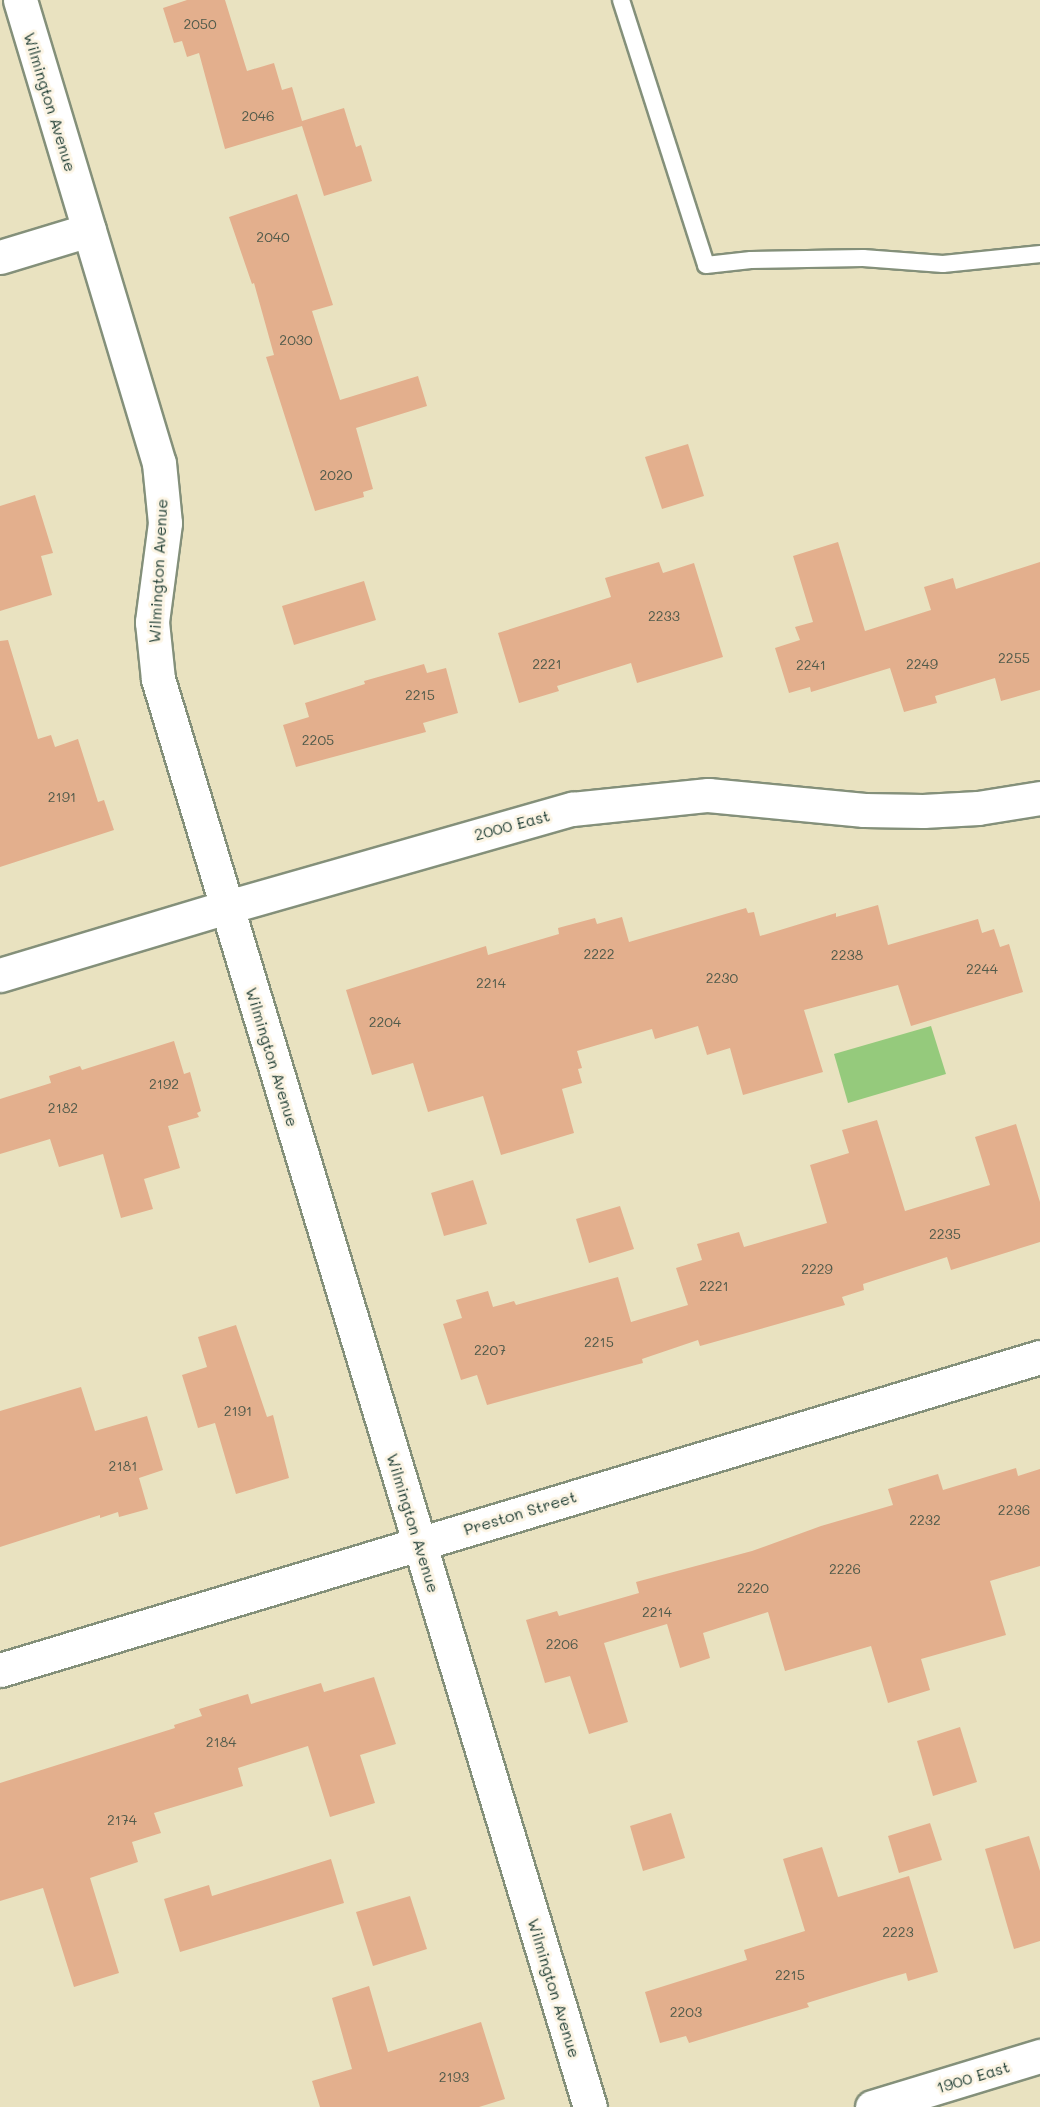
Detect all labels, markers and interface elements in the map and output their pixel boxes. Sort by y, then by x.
house number: 2050 [183,16,217,32]
street label: Wilmington Avenue [20,30,80,174]
house number: 2046 [241,108,275,124]
house number: 2040 [256,229,290,245]
house number: 2030 [279,332,313,348]
house number: 2020 [320,467,352,483]
street label: Wilmington Avenue [145,498,171,644]
house number: 2233 [648,608,680,624]
house number: 2255 [998,650,1030,666]
house number: 2221 [532,656,562,672]
house number: 2249 [906,656,938,672]
house number: 2241 [796,657,826,673]
house number: 2215 [405,687,435,703]
house number: 2205 [302,732,334,748]
house number: 2191 [48,789,76,805]
street label: 2000 East [472,806,552,844]
house number: 2222 [583,946,615,962]
house number: 2238 [831,947,863,963]
house number: 2244 [966,961,998,977]
house number: 2230 [706,970,738,986]
house number: 2214 [476,975,506,991]
street label: Wilmington Avenue [242,985,302,1129]
house number: 2204 [369,1014,401,1030]
house number: 2192 [149,1076,179,1092]
house number: 2182 [48,1100,78,1116]
house number: 2235 [929,1226,961,1242]
house number: 2229 [801,1261,833,1277]
house number: 2221 [699,1278,729,1294]
house number: 2215 [584,1334,614,1350]
house number: 2207 [474,1342,506,1358]
house number: 2191 [224,1403,252,1419]
street label: Wilmington Avenue [383,1451,443,1595]
house number: 2181 [109,1458,137,1474]
street label: Preston Street [461,1487,579,1539]
house number: 2236 [998,1502,1030,1518]
house number: 2232 [909,1512,941,1528]
house number: 2226 [829,1561,861,1577]
house number: 2220 [737,1580,769,1596]
house number: 2214 [642,1604,672,1620]
house number: 2206 [546,1636,578,1652]
house number: 2184 [206,1734,236,1750]
house number: 2174 [107,1812,137,1828]
street label: Wilmington Avenue [524,1916,584,2060]
house number: 2223 [882,1924,914,1940]
house number: 2215 [775,1967,805,1983]
house number: 2203 [670,2004,702,2020]
street label: 1900 East [934,2057,1012,2097]
house number: 2193 [439,2069,469,2085]

